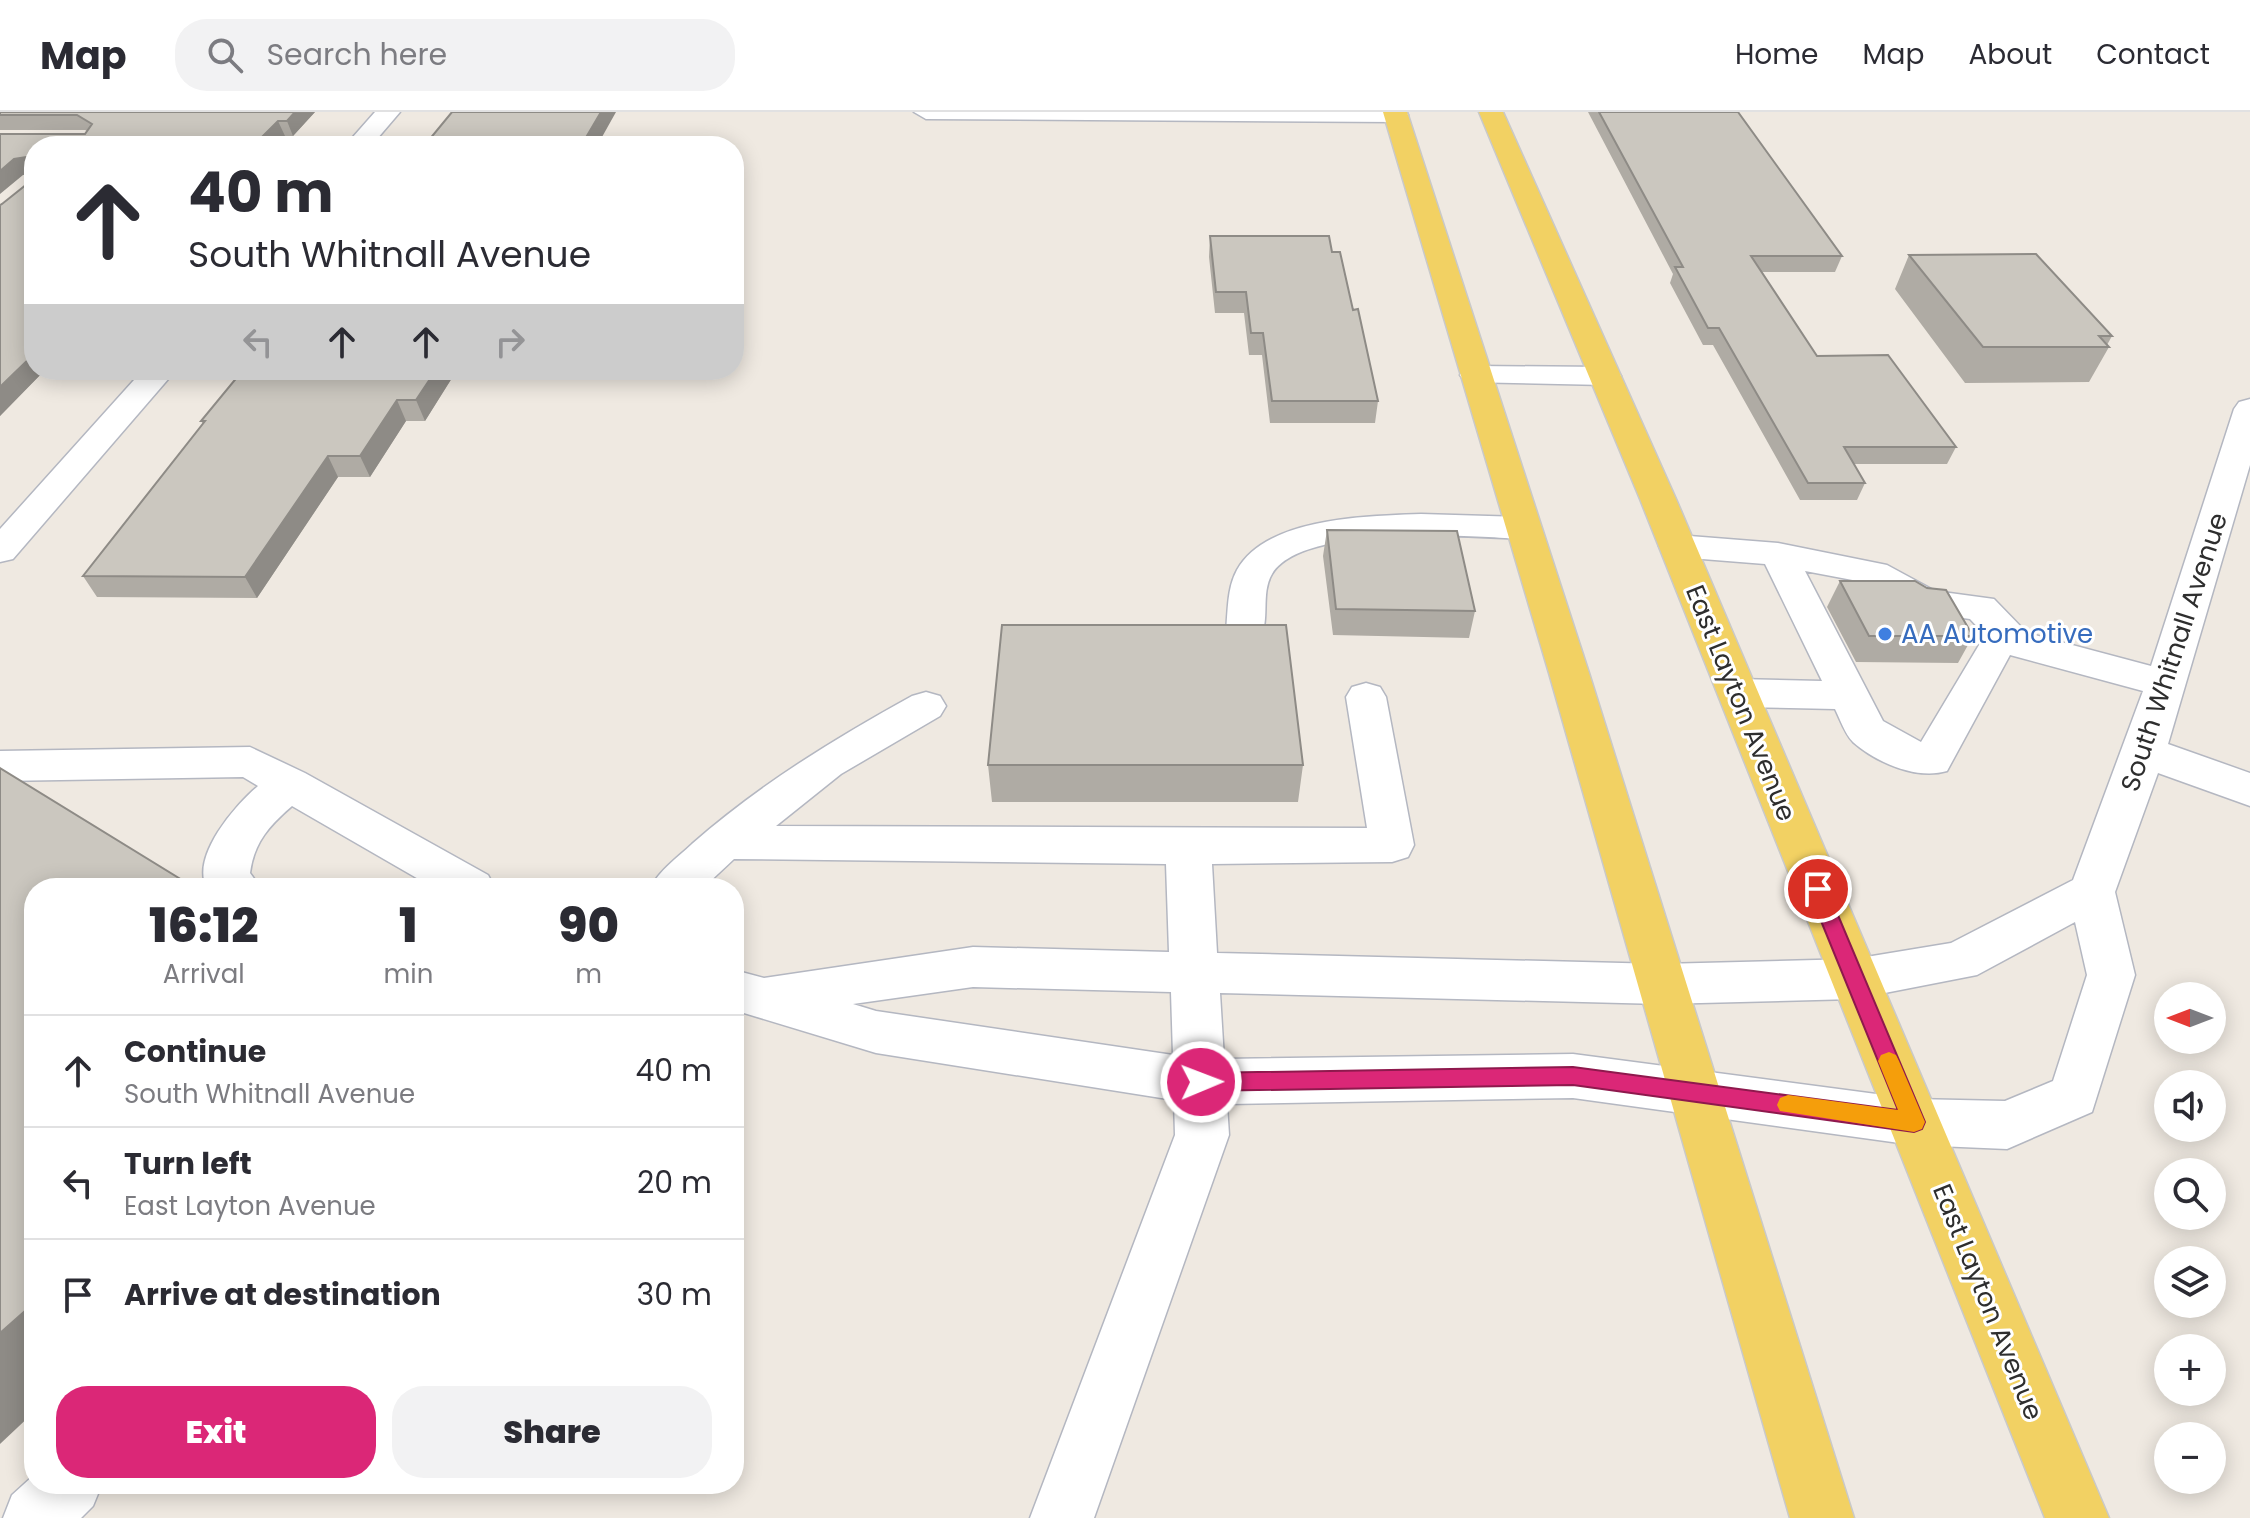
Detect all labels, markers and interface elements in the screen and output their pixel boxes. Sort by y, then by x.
search box [175,19,735,91]
text: Map [40,29,127,82]
icon: search [203,33,247,77]
text: Search here [267,33,447,76]
text: Home [1735,35,1818,74]
text: Map [1862,35,1924,74]
text: About [1968,35,2052,74]
text: Contact [2096,35,2210,74]
text: 40 m [188,153,334,232]
icon: ahead [56,168,160,272]
text: South Whitnall Avenue [188,229,591,280]
icon: left [236,320,280,364]
icon: ahead [320,320,364,364]
icon: ahead [404,320,448,364]
icon: right [488,320,532,364]
street label: South Whitnall Avenue [2112,508,2236,796]
street label: East Layton Avenue [1677,580,1805,826]
place label: AA Automotive [1901,616,2093,652]
marker: AA Automotive [1876,625,1894,643]
pin [1784,855,1852,923]
icon: arrive [1796,867,1840,911]
text: 16:12 [149,892,258,959]
text: 1 [399,892,418,959]
text: 90 [558,892,619,959]
text: Arrival [163,956,245,992]
text: min [383,956,433,992]
text: m [575,956,602,992]
north arrow [2154,982,2226,1054]
map controls [2154,982,2226,1494]
text: Continue [124,1030,266,1073]
position arrow [1159,1040,1243,1124]
icon: ahead [56,1049,100,1093]
text: 40 m [635,1049,712,1092]
button: sound [2154,1070,2226,1142]
text: South Whitnall Avenue [124,1076,415,1112]
text: Turn left [124,1142,252,1185]
button: search [2154,1158,2226,1230]
icon: left [56,1161,100,1205]
text: 20 m [637,1161,712,1204]
street label: East Layton Avenue [1924,1179,2052,1425]
text: East Layton Avenue [124,1188,376,1224]
button: layers [2154,1246,2226,1318]
icon: arrive [56,1273,100,1317]
text: Arrive at destination [124,1273,441,1316]
text: 30 m [637,1273,712,1316]
button: + [2154,1334,2226,1406]
button: Exit [56,1386,376,1478]
button: Share [392,1386,712,1478]
button: − [2154,1422,2226,1494]

